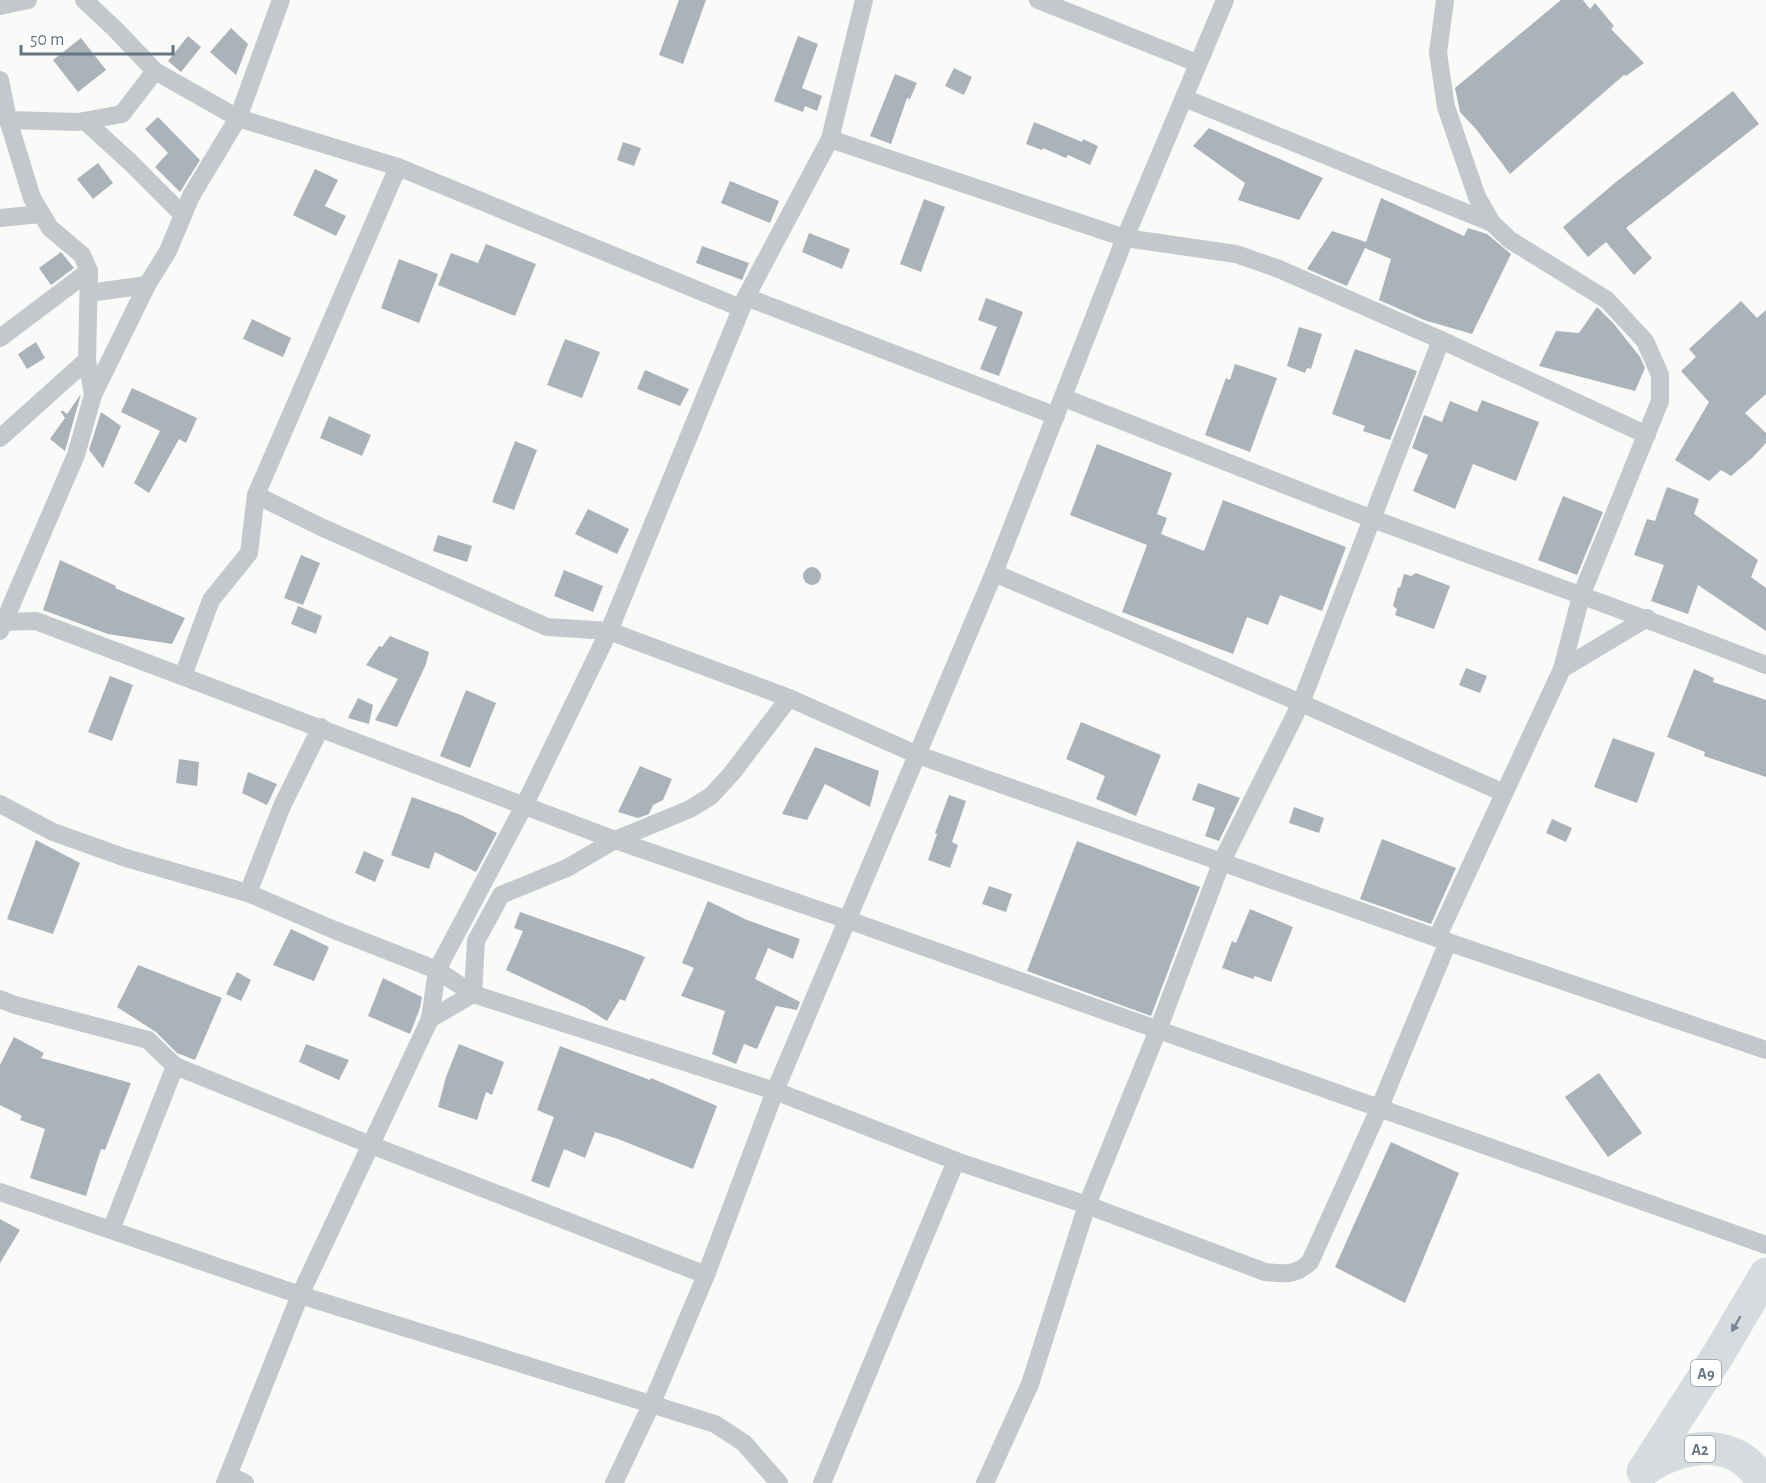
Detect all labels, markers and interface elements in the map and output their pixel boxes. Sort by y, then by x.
scale bar [21,18,172,56]
text: 50 m [30,31,64,49]
one-way arrow [1731,1316,1742,1332]
road number: A9 [1691,1360,1721,1386]
road number: A2 [1685,1436,1715,1462]

